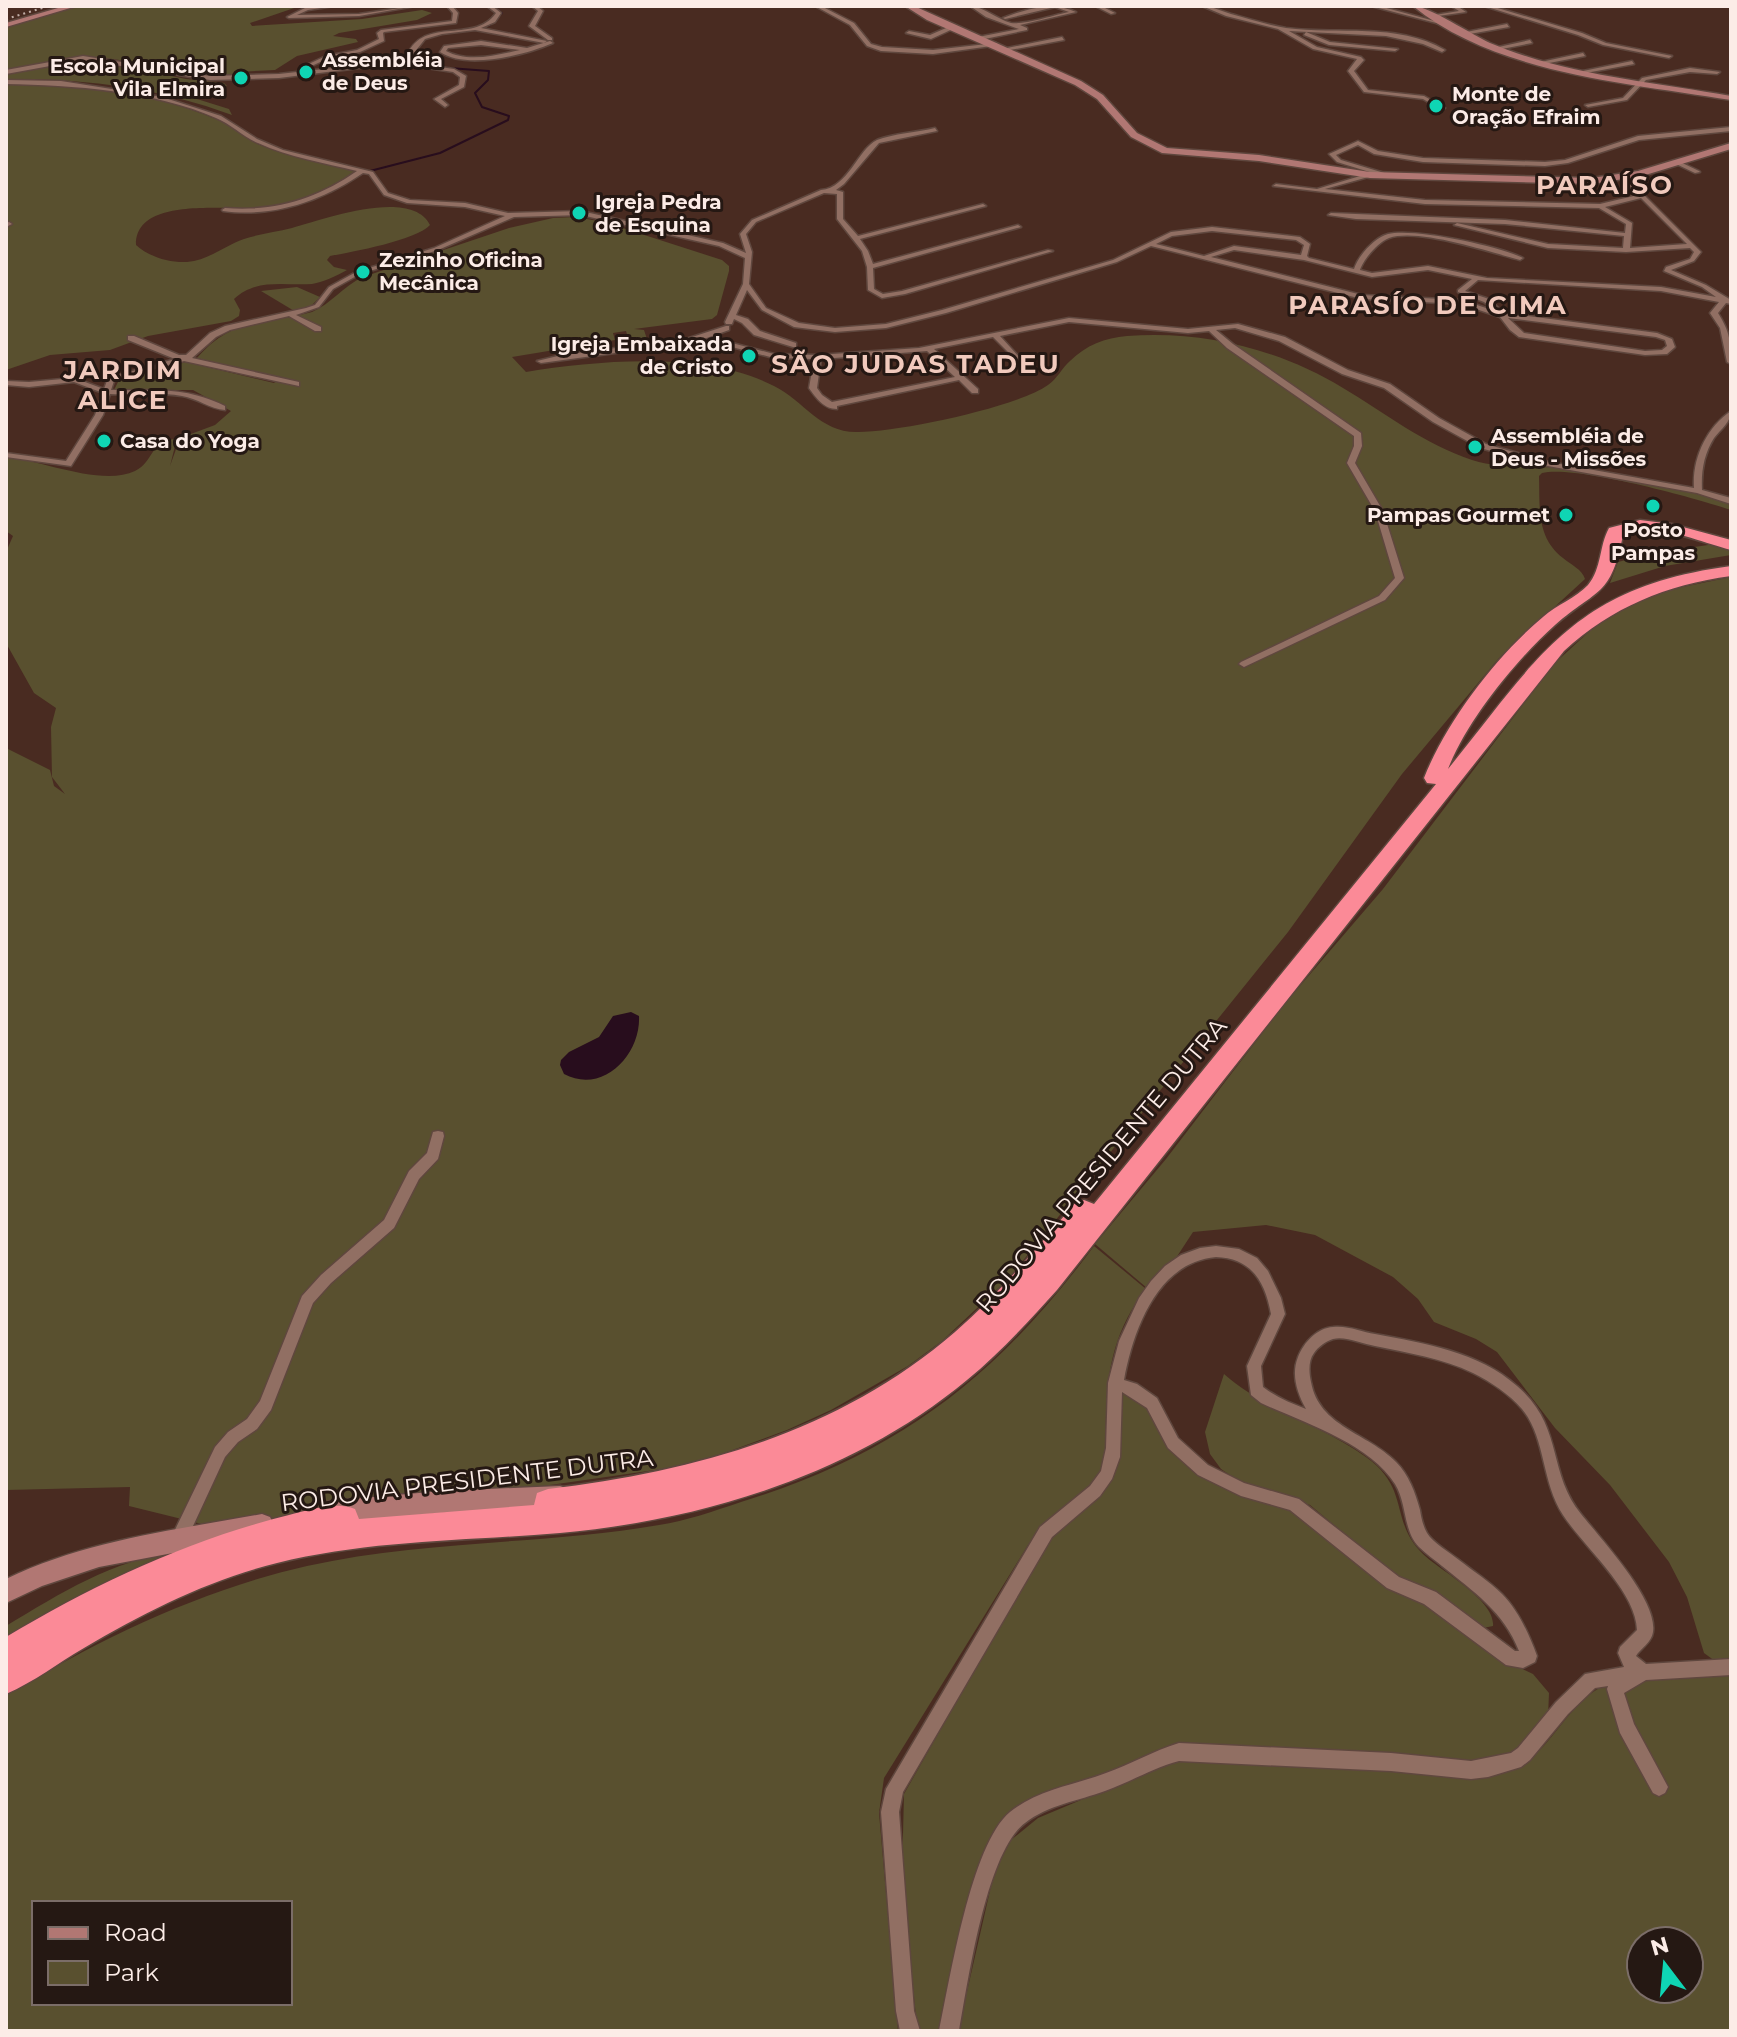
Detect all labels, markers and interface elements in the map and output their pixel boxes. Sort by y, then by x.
place label: Assembléia de Deus [321,48,443,95]
place label: Escola Municipal Vila Elmira [50,54,225,101]
marker: Assembléia de Deus [297,63,315,81]
marker: Escola Municipal Vila Elmira [232,69,250,87]
place label: Monte de Oração Efraim [1452,82,1600,129]
marker: Monte de Oração Efraim [1427,97,1445,115]
district label: PARAÍSO [1536,169,1674,201]
place label: Igreja Pedra de Esquina [595,190,722,237]
marker: Igreja Pedra de Esquina [570,204,588,222]
place label: Zezinho Oficina Mecânica [379,248,543,295]
marker: Zezinho Oficina Mecânica [354,263,372,281]
district label: PARASÍO DE CIMA [1288,289,1568,321]
place label: Igreja Embaixada de Cristo [551,332,733,379]
marker: Igreja Embaixada de Cristo [740,347,758,365]
district label: SÃO JUDAS TADEU [771,348,1061,380]
district label: JARDIM ALICE [62,354,183,416]
place label: Assembléia de Deus - Missões [1490,424,1647,471]
place label: Casa do Yoga [120,429,260,453]
marker: Casa do Yoga [95,432,113,450]
marker: Assembléia de Deus - Missões [1466,438,1484,456]
marker: Posto Pampas [1644,497,1662,515]
place label: Pampas Gourmet [1367,503,1550,527]
marker: Pampas Gourmet [1557,506,1575,524]
place label: Posto Pampas [1611,518,1695,565]
street label: RODOVIA PRESIDENTE DUTRA [969,1012,1233,1318]
street label: RODOVIA PRESIDENTE DUTRA [279,1443,656,1517]
legend [32,1901,292,2005]
text: Road [104,1918,167,1947]
north arrow [1625,1925,1705,2005]
text: N [1647,1931,1672,1962]
text: Park [104,1958,159,1987]

